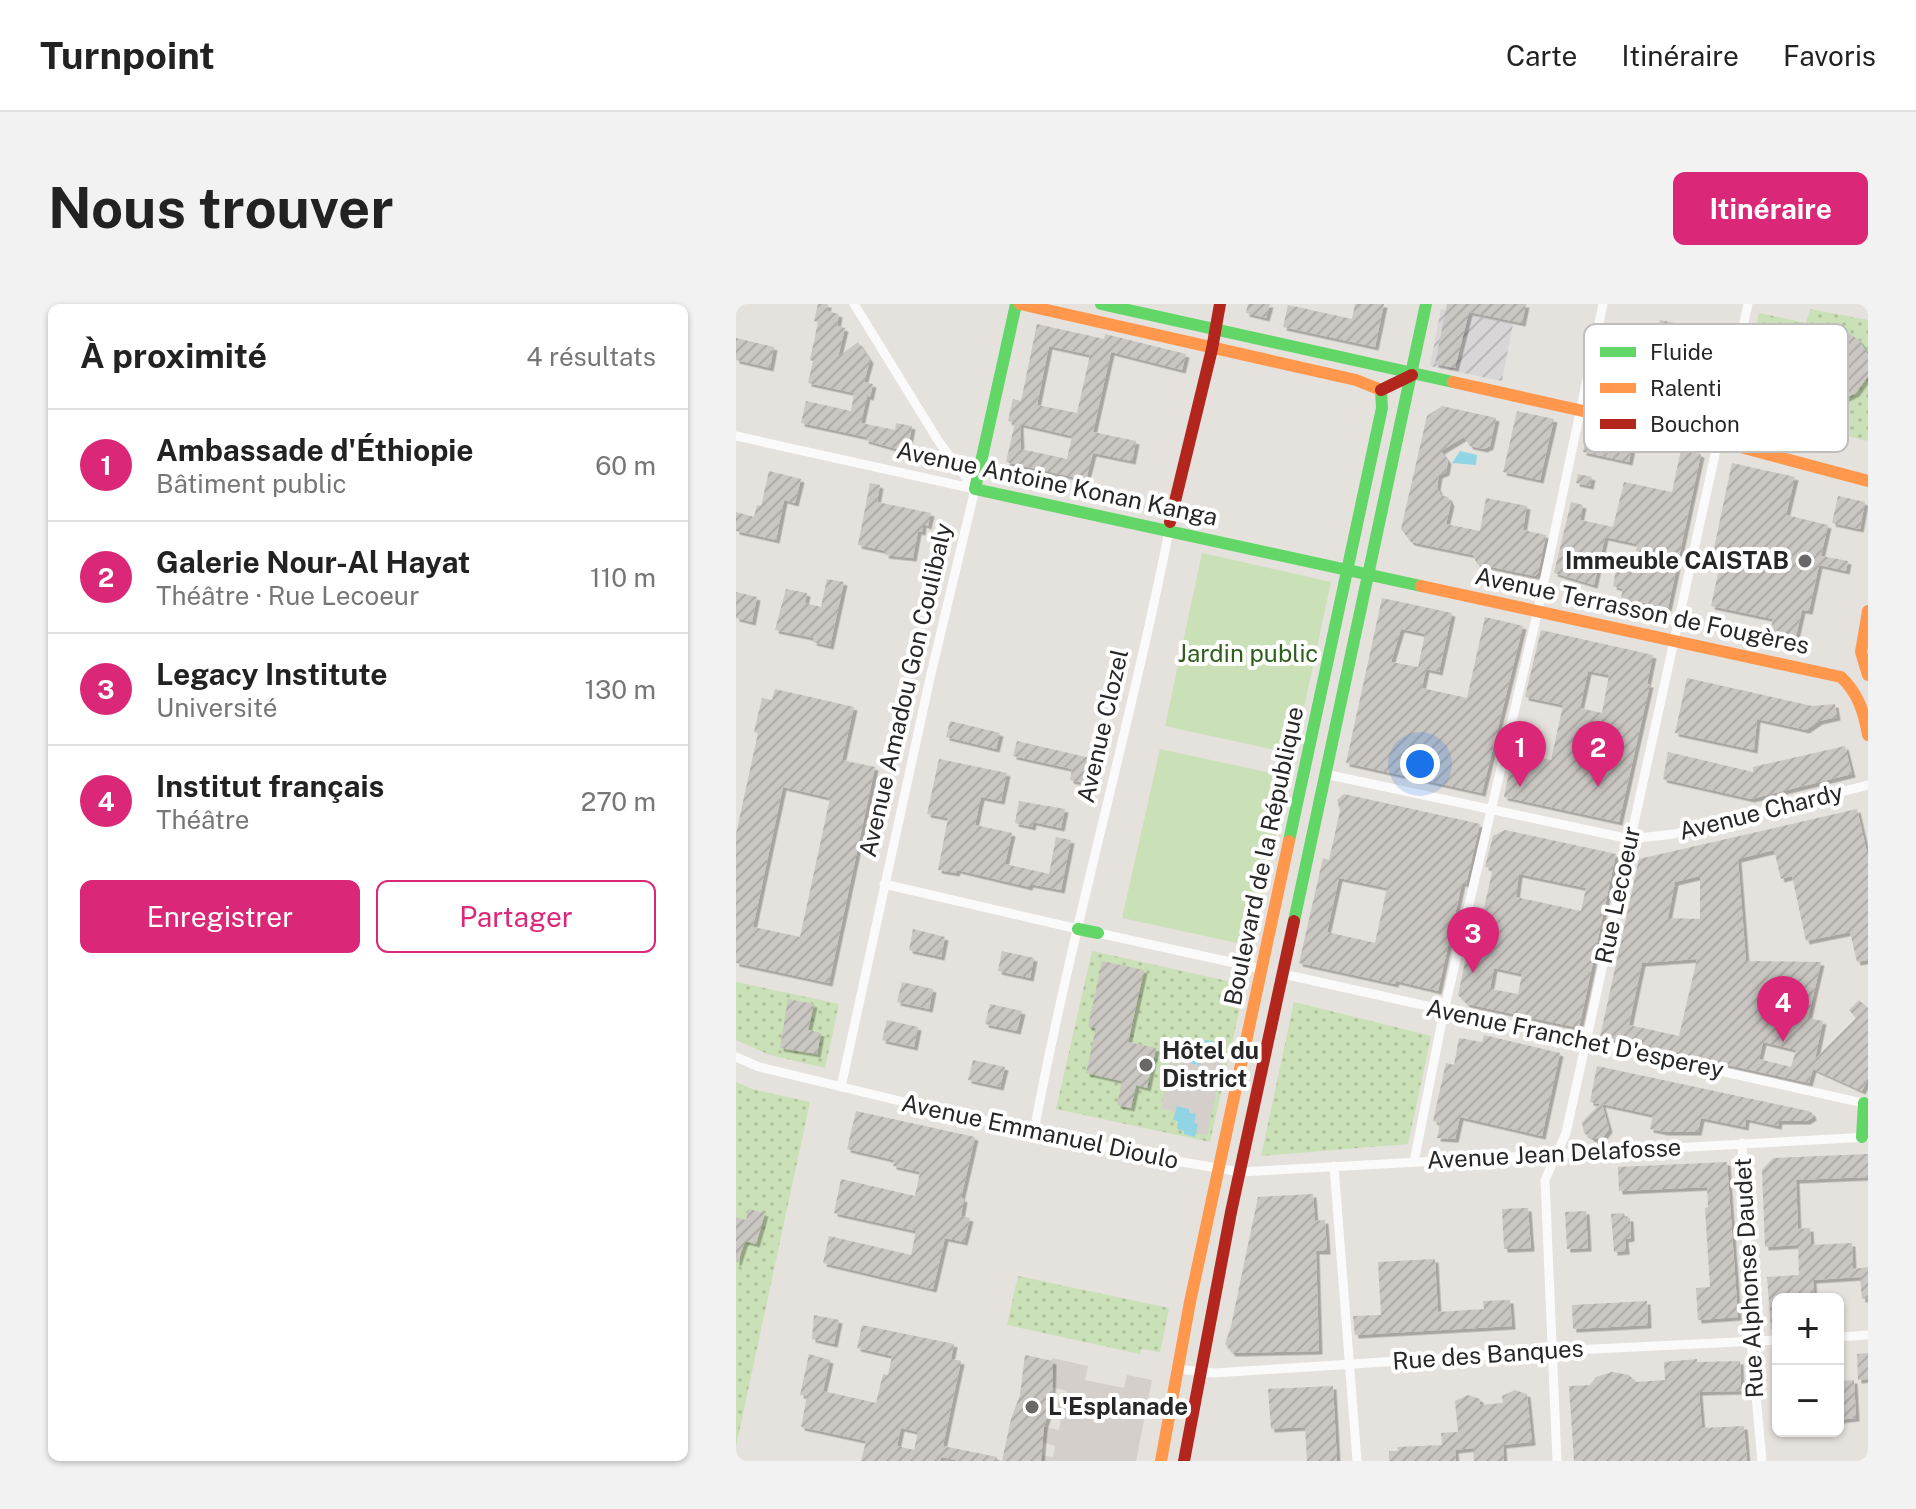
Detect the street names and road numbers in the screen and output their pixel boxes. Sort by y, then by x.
street label: Avenue Antoine Konan Kanga [894,435,1220,531]
street label: Avenue Amadou Gon Coulibaly [853,520,957,860]
street label: Avenue Terrasson de Fougères [1473,561,1812,659]
street label: Avenue Clozel [1071,646,1133,805]
street label: Boulevard de la République [1218,704,1308,1008]
street label: Avenue Chardy [1676,777,1846,845]
street label: Rue Lecoeur [1589,824,1645,966]
street label: Avenue Franchet D'esperey [1424,993,1727,1083]
street label: Avenue Emmanuel Dioulo [899,1088,1181,1174]
street label: Avenue Jean Delafosse [1426,1132,1682,1174]
street label: Rue Alphonse Daudet [1728,1157,1768,1399]
street label: Rue des Banques [1391,1333,1585,1375]

